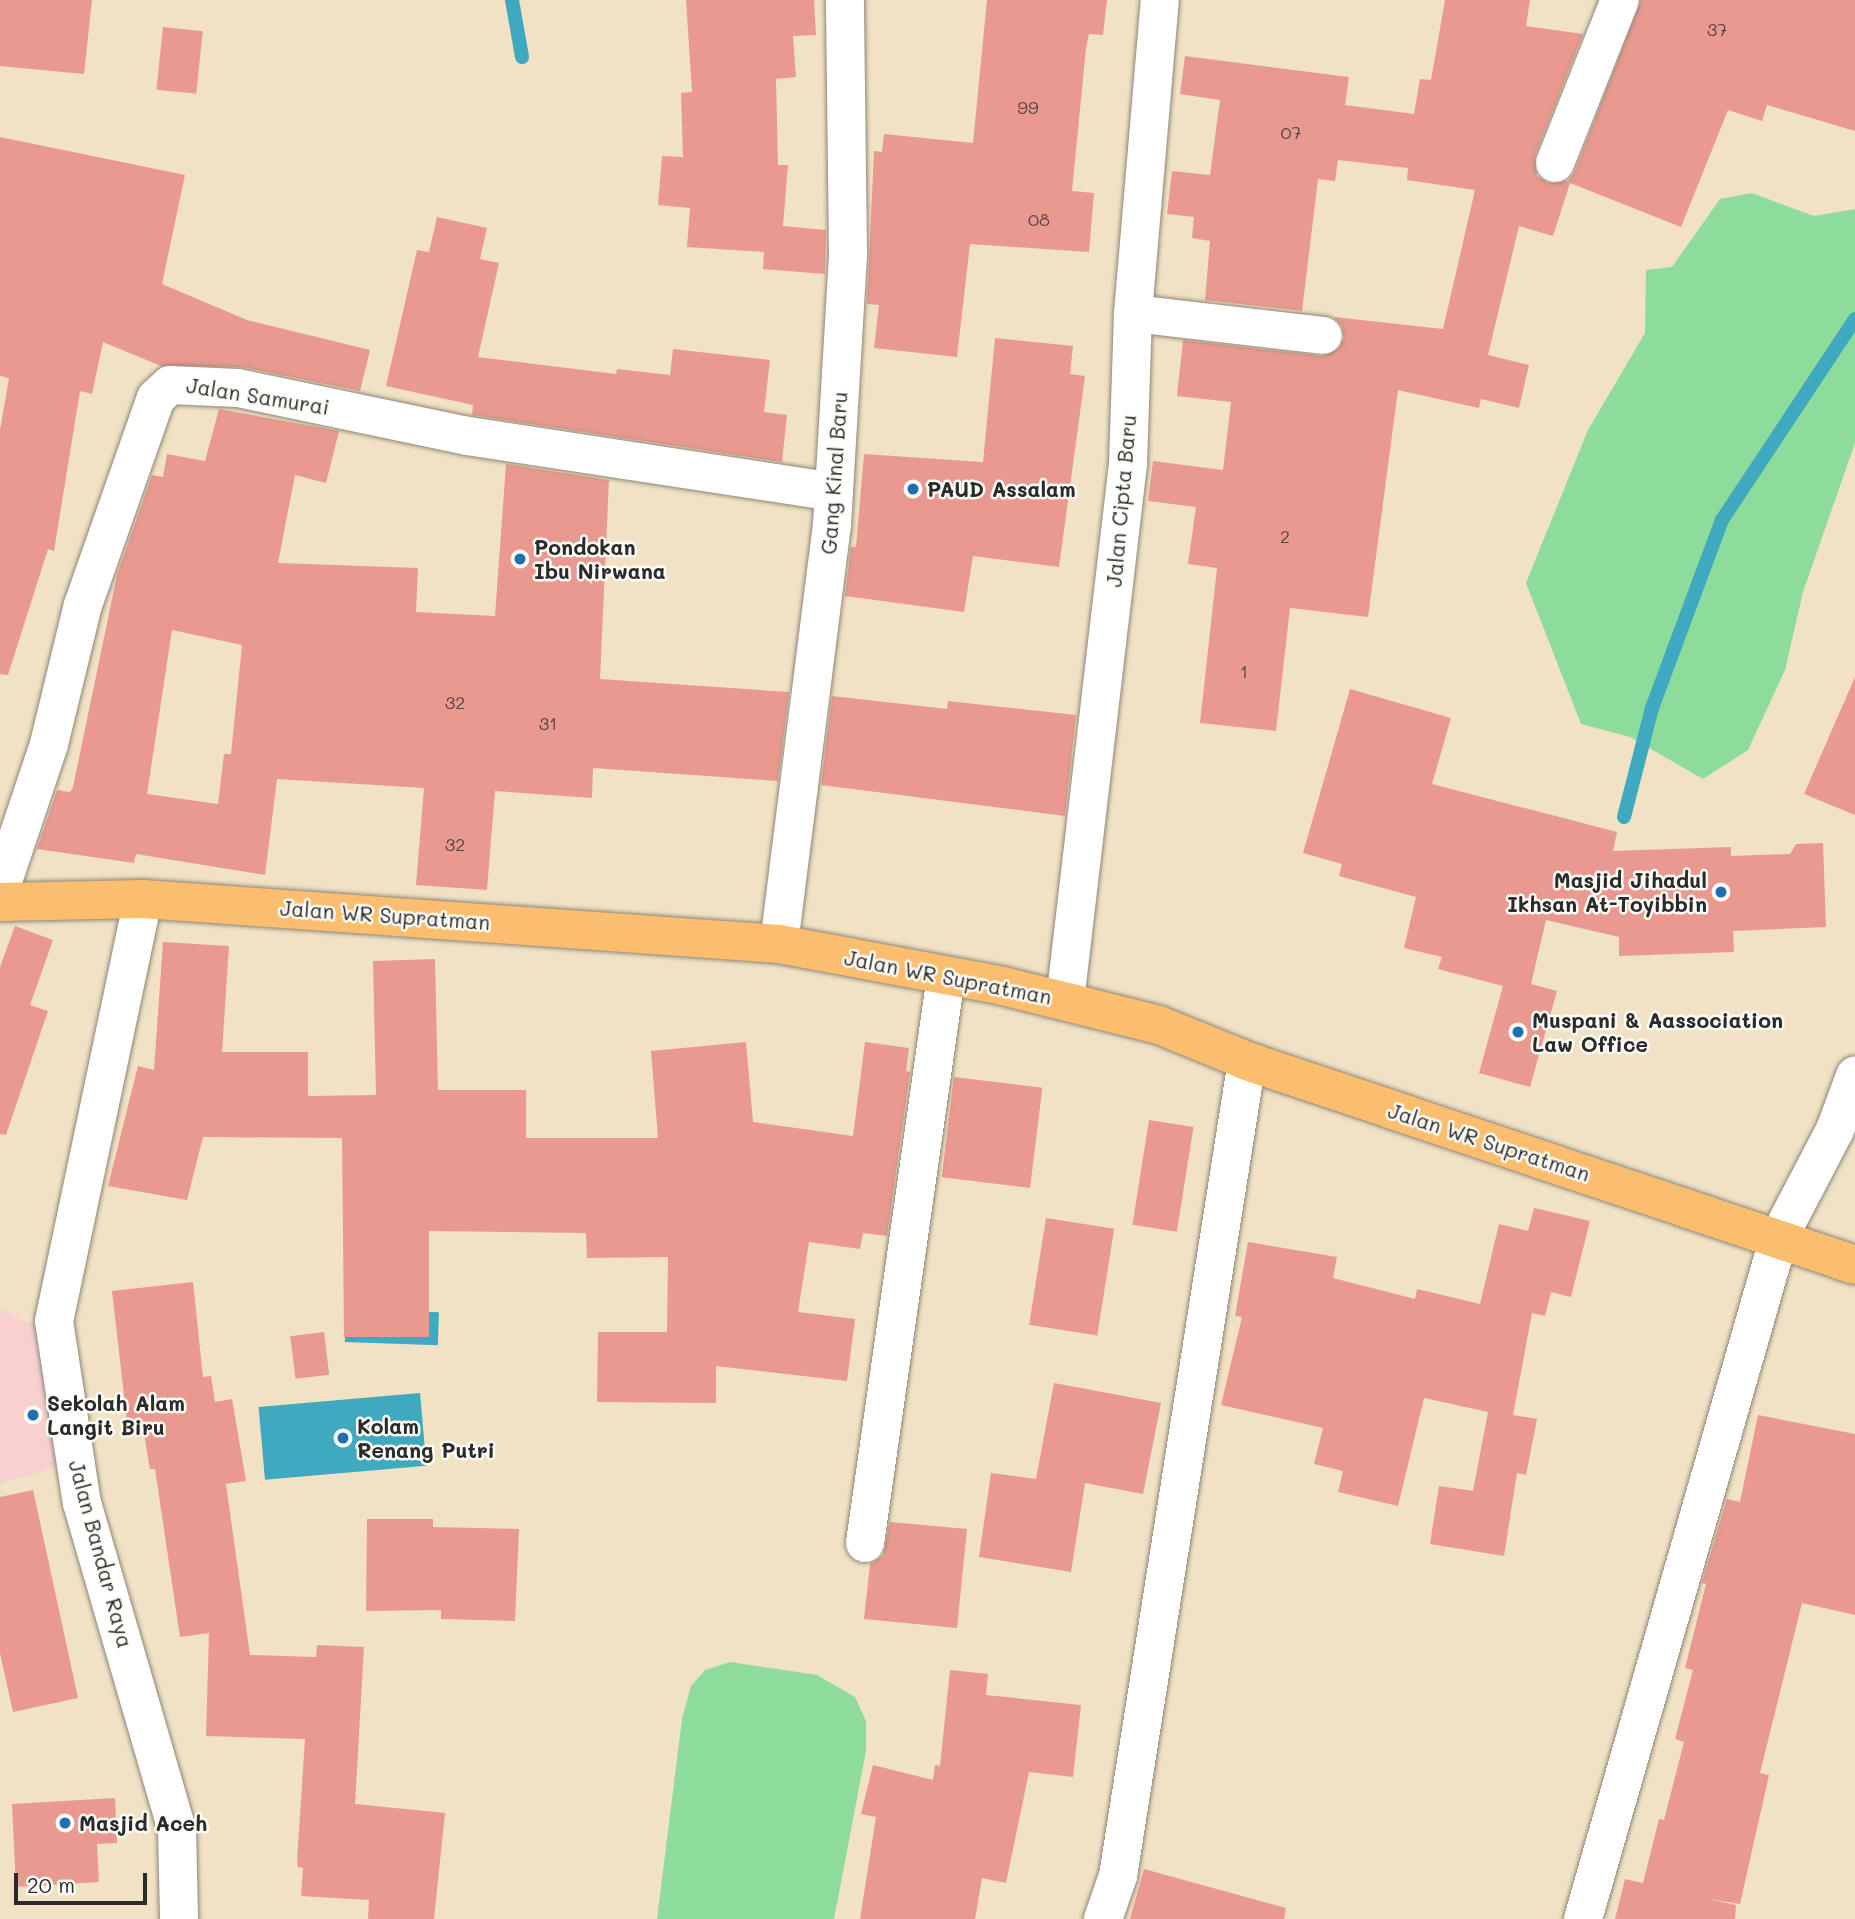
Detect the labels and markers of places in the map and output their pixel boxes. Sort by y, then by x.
place label: PAUD Assalam [927,476,1076,502]
marker: PAUD Assalam [905,481,921,497]
place label: Pondokan Ibu Nirwana [534,534,666,584]
marker: Pondokan Ibu Nirwana [512,551,528,567]
place label: Masjid Jihadul Ikhsan At-Toyibbin [1507,867,1707,917]
marker: Masjid Jihadul Ikhsan At-Toyibbin [1713,884,1729,900]
place label: Muspani & Aassociation Law Office [1532,1007,1783,1057]
marker: Muspani & Aassociation Law Office [1510,1024,1526,1040]
place label: Sekolah Alam Langit Biru [47,1390,185,1440]
marker: Sekolah Alam Langit Biru [25,1407,41,1423]
place label: Kolam Renang Putri [357,1413,495,1463]
marker: Kolam Renang Putri [335,1430,351,1446]
place label: Masjid Aceh [79,1810,207,1836]
marker: Masjid Aceh [57,1815,73,1831]

